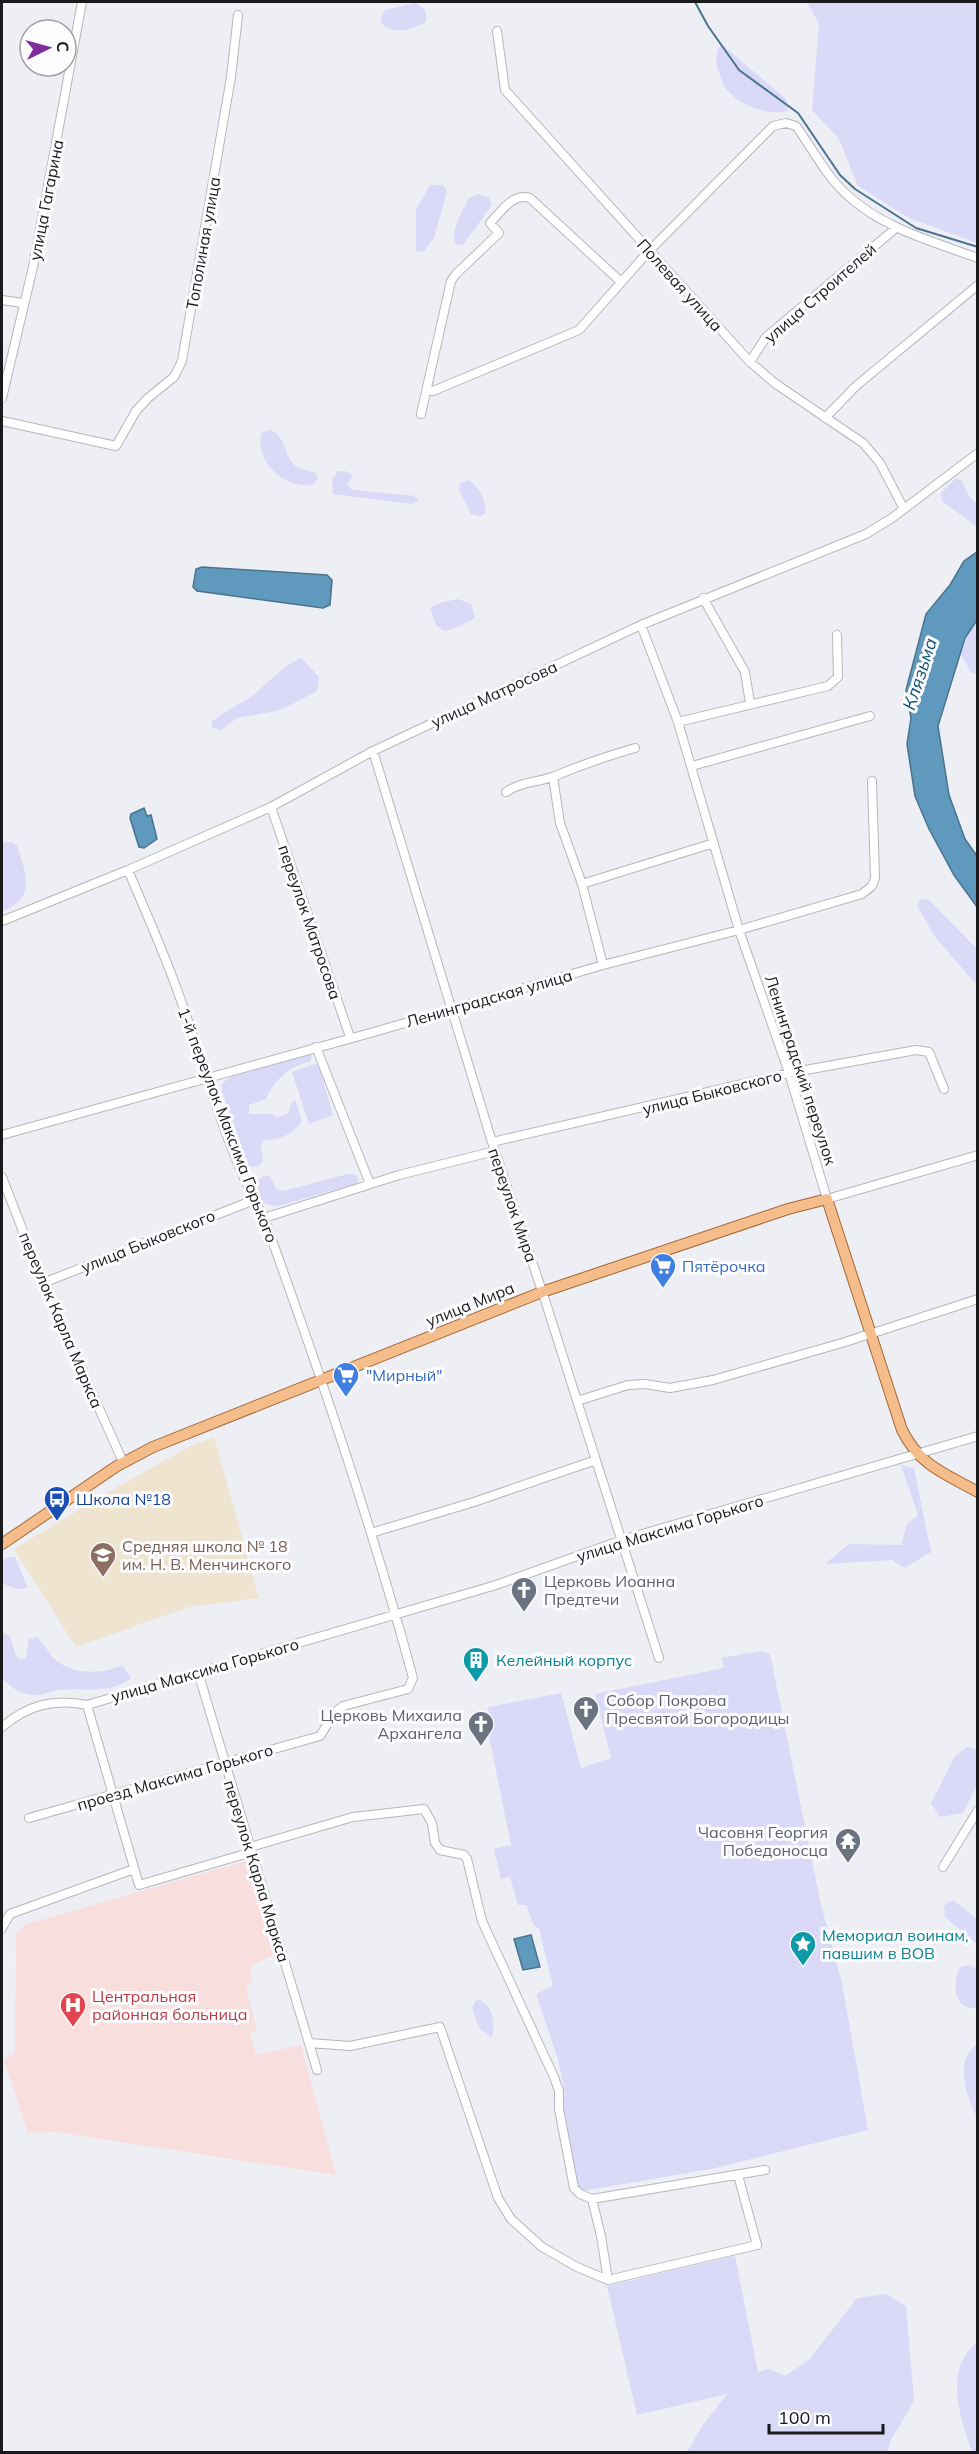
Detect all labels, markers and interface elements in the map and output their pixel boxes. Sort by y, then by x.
north arrow [18,18,78,78]
text: С [53,40,73,53]
street label: улица Гагарина [24,138,68,262]
street label: Тополиная улица [181,175,225,311]
street label: Полевая улица [633,234,727,336]
street label: улица Строителей [760,239,880,347]
water label: Клязьма [897,635,942,713]
street label: улица Матросова [428,656,560,732]
street label: переулок Матросова [274,842,346,1002]
street label: Ленинградская улица [404,965,574,1031]
street label: Ленинградский переулок [761,973,841,1168]
street label: 1-й переулок Максима Горького [174,1005,282,1245]
street label: улица Быковского [640,1065,784,1119]
street label: переулок Мира [484,1145,542,1265]
street label: улица Быковского [78,1205,218,1277]
street label: переулок Карла Маркса [15,1229,107,1411]
supermarket icon: Пятёрочка [648,1251,678,1289]
place label: Пятёрочка [682,1256,766,1276]
street label: улица Мира [423,1277,517,1331]
supermarket icon: "Мирный" [331,1360,361,1398]
place label: "Мирный" [366,1365,443,1385]
bus stop icon: Школа №18 [42,1484,72,1522]
place label: Школа №18 [76,1489,171,1509]
street label: улица Максима Горького [574,1490,766,1566]
place label: Средняя школа № 18 им. Н. В. Менчинского [122,1536,291,1574]
school or university icon: Средняя школа № 18 им. Н. В. Менчинского [88,1540,118,1578]
place label: Церковь Иоанна Предтечи [544,1571,675,1609]
church icon: Церковь Иоанна Предтечи [509,1575,539,1613]
street label: улица Максима Горького [109,1634,301,1706]
building icon: Келейный корпус [461,1645,491,1683]
place label: Келейный корпус [496,1650,632,1670]
place label: Собор Покрова Пресвятой Богородицы [606,1690,789,1728]
church icon: Собор Покрова Пресвятой Богородицы [571,1694,601,1732]
place label: Церковь Михаила Архангела [320,1705,462,1743]
church icon: Церковь Михаила Архангела [466,1709,496,1747]
street label: проезд Максима Горького [75,1739,275,1815]
street label: переулок Карла Маркса [220,1777,294,1965]
place label: Часовня Георгия Победоносца [698,1822,828,1860]
temple icon: Часовня Георгия Победоносца [833,1826,863,1864]
place label: Мемориал воинам, павшим в ВОВ [822,1925,969,1963]
place icon: Мемориал воинам, павшим в ВОВ [788,1929,818,1967]
place label: Центральная районная больница [92,1986,247,2024]
hospital icon: Центральная районная больница [58,1990,88,2028]
scale bar [769,2397,883,2435]
text: 100 m [778,2406,831,2429]

